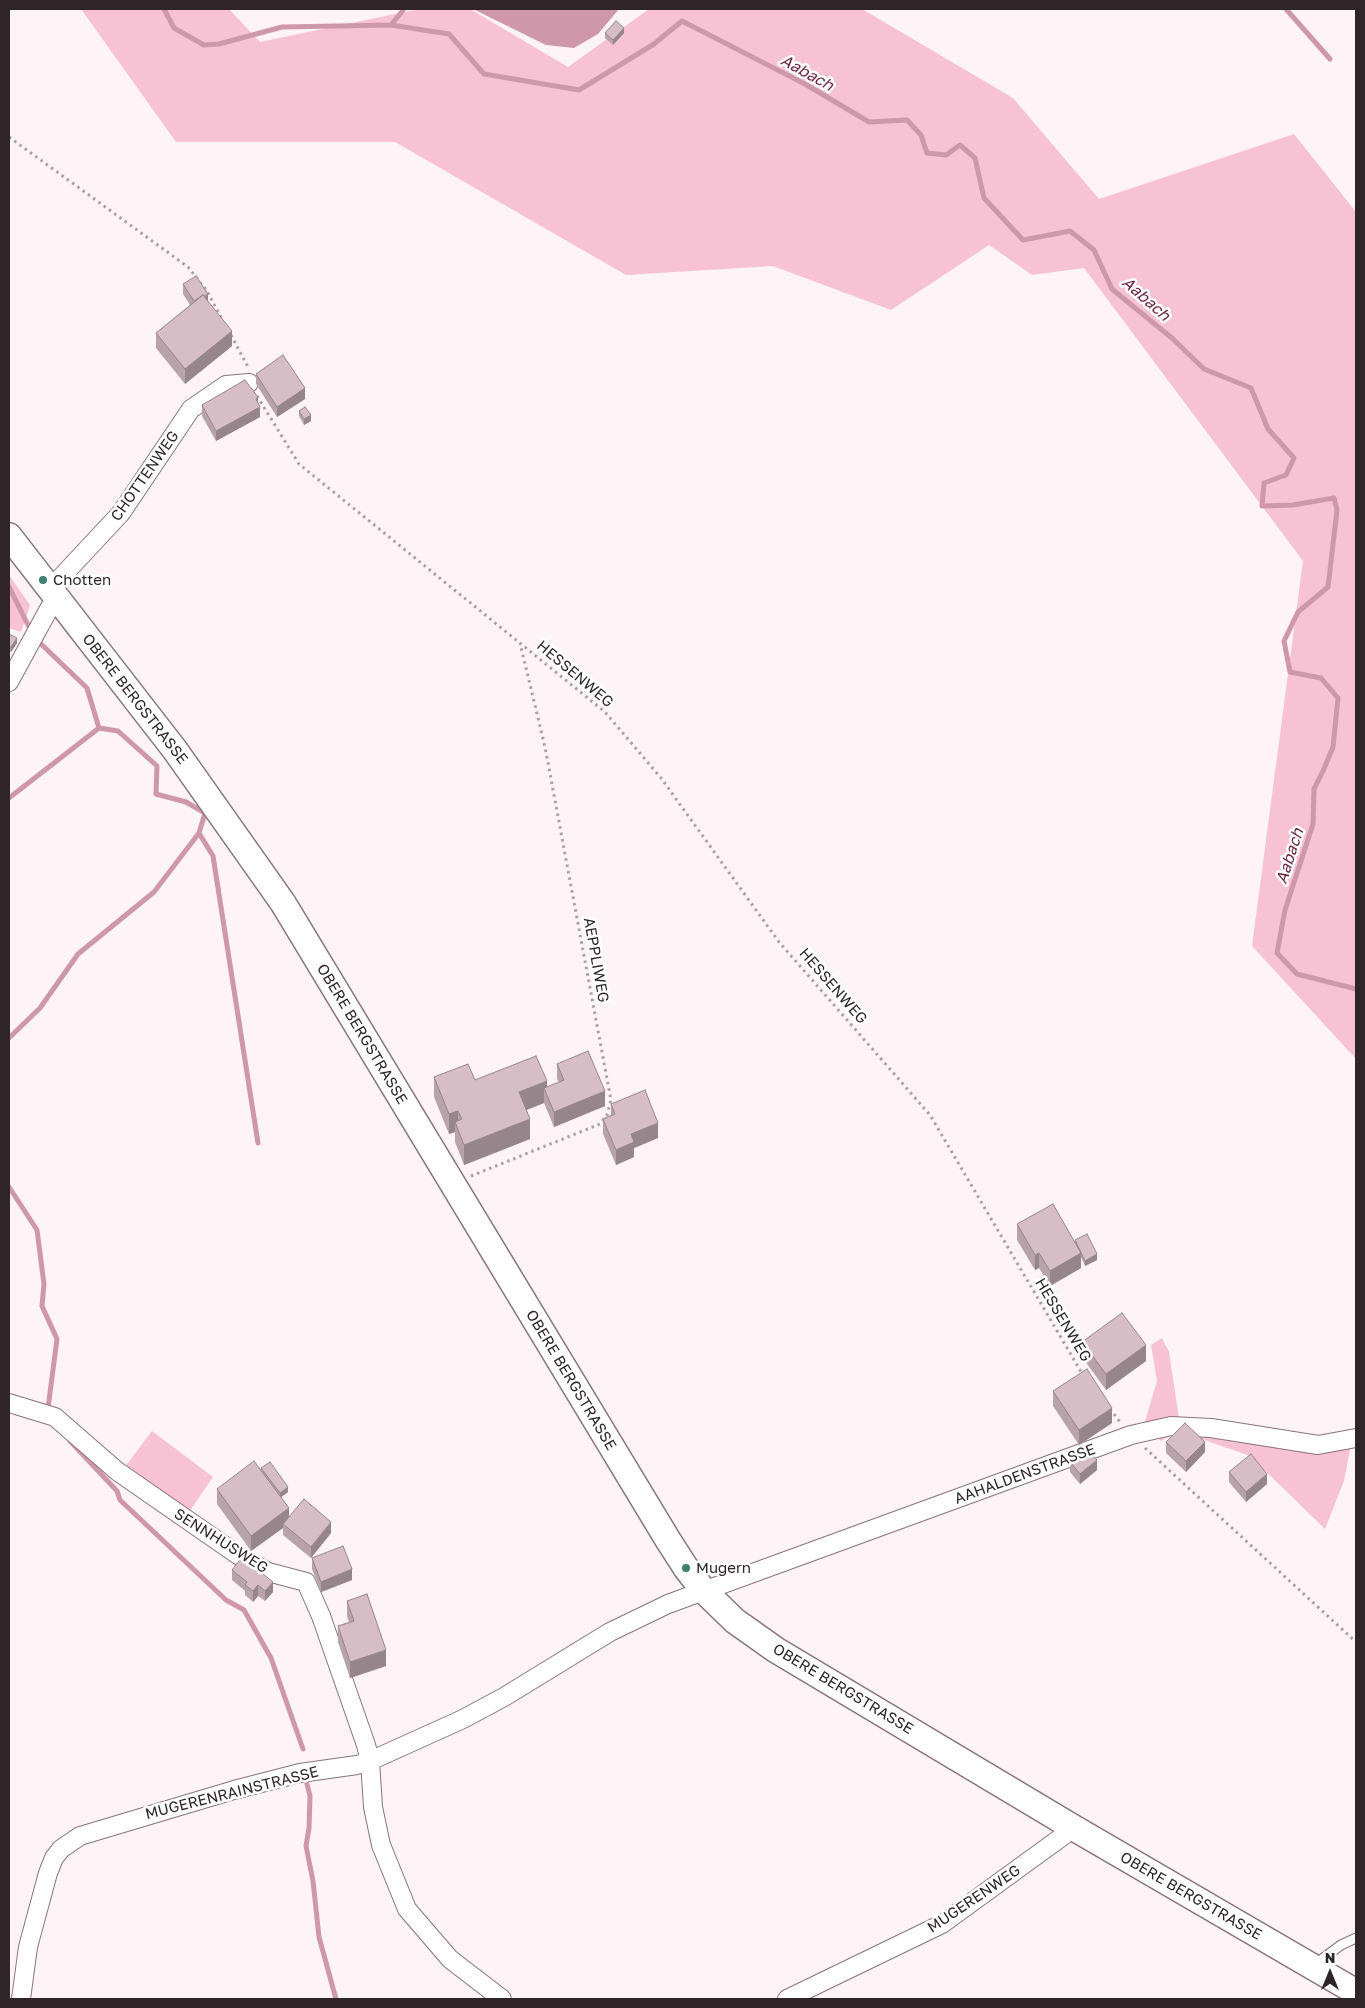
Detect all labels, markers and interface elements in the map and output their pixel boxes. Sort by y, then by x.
water label: Aabach [777,51,837,95]
water label: Aabach [1118,273,1174,325]
street label: CHOTTENWEG [107,427,183,525]
place label: Chotten [53,571,111,589]
marker: Chotten [37,574,49,586]
street label: OBERE BERGSTRASSE [78,630,192,768]
street label: HESSENWEG [533,637,617,711]
water label: Aabach [1272,826,1308,886]
street label: AEPPLIWEG [580,916,612,1004]
street label: HESSENWEG [795,944,871,1028]
street label: OBERE BERGSTRASSE [313,961,411,1107]
street label: HESSENWEG [1031,1275,1095,1365]
street label: OBERE BERGSTRASSE [522,1307,620,1453]
street label: AAHALDENSTRASSE [952,1440,1098,1508]
street label: SENNHUSWEG [171,1505,271,1577]
place label: Mugern [696,1559,751,1577]
marker: Mugern [680,1562,692,1574]
street label: OBERE BERGSTRASSE [770,1640,916,1738]
street label: MUGERENRAINSTRASSE [144,1763,320,1823]
street label: OBERE BERGSTRASSE [1117,1848,1265,1944]
street label: MUGERENWEG [924,1861,1024,1937]
north arrow [1305,1948,1355,1998]
text: N [1325,1949,1335,1966]

